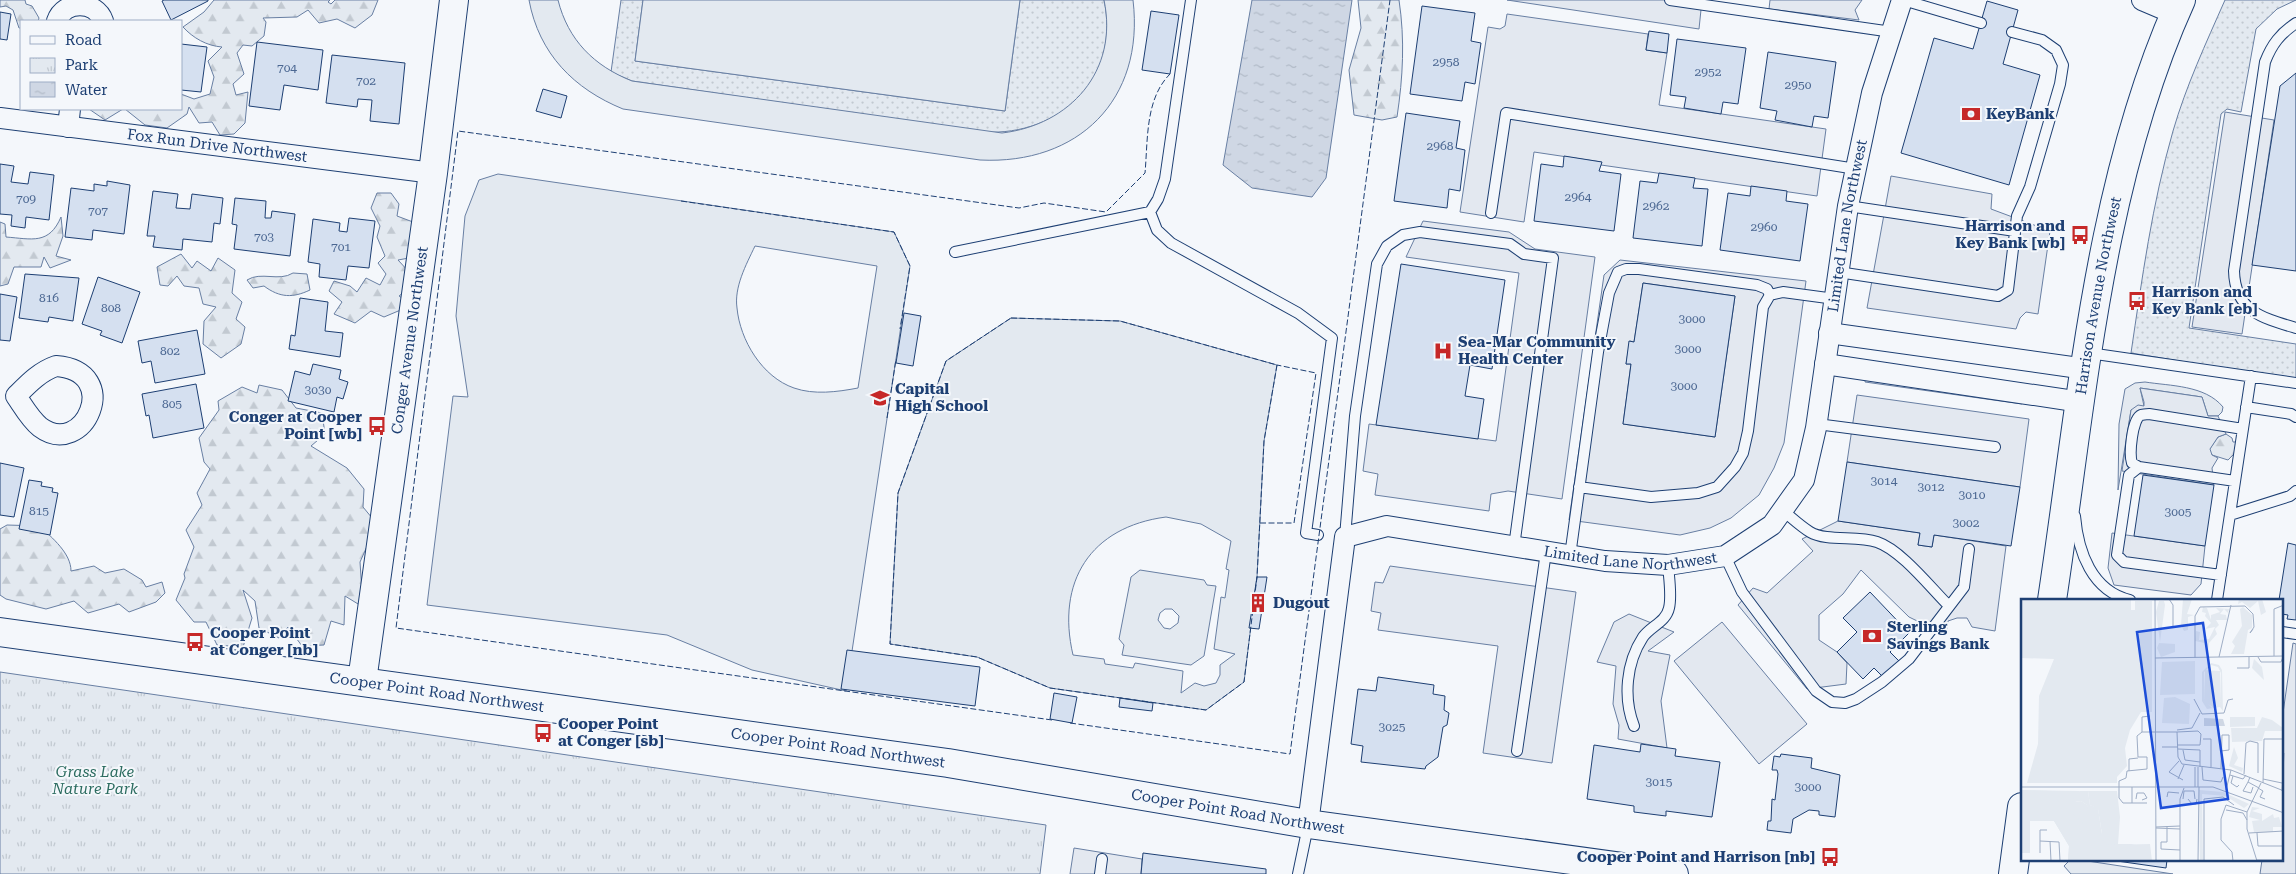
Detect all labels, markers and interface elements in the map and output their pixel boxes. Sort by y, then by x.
legend [20,20,182,110]
text: Road [65,31,102,49]
house number: 2958 [1433,55,1460,69]
text: Park [65,56,99,74]
house number: 704 [277,61,297,75]
house number: 2952 [1695,65,1722,79]
house number: 702 [356,74,376,88]
house number: 2950 [1785,78,1812,92]
text: Water [65,81,107,99]
bank icon: KeyBank [1960,103,1982,125]
place label: KeyBank [1986,105,2055,123]
street label: Fox Run Drive Northwest [126,125,309,166]
street label: Limited Lane Northwest [1824,137,1871,313]
house number: 2968 [1427,139,1454,153]
house number: 2964 [1565,190,1592,204]
house number: 709 [16,192,36,206]
street label: Harrison Avenue Northwest [2072,194,2125,396]
house number: 2962 [1643,199,1670,213]
house number: 707 [88,204,108,218]
place label: Harrison and Key Bank [wb] [1955,217,2065,252]
house number: 2960 [1751,220,1778,234]
bus stop icon: Harrison and Key Bank [wb] [2069,224,2091,246]
house number: 703 [254,230,274,244]
house number: 701 [331,240,351,254]
street label: Conger Avenue Northwest [388,245,432,435]
place label: Harrison and Key Bank [eb] [2152,283,2258,318]
bus stop icon: Harrison and Key Bank [eb] [2126,290,2148,312]
house number: 816 [39,291,59,305]
house number: 808 [101,301,121,315]
house number: 3000 [1679,312,1706,326]
place label: Sea-Mar Community Health Center [1458,333,1616,368]
hospital icon: Sea-Mar Community Health Center [1432,340,1454,362]
house number: 3000 [1675,342,1702,356]
house number: 802 [160,344,180,358]
house number: 3000 [1671,379,1698,393]
place label: Capital High School [895,380,988,415]
house number: 3030 [305,383,332,397]
school or university icon: Capital High School [869,387,891,409]
house number: 805 [162,397,182,411]
place label: Conger at Cooper Point [wb] [229,408,362,443]
bus stop icon: Conger at Cooper Point [wb] [366,415,388,437]
house number: 3014 [1871,474,1898,488]
house number: 3012 [1918,480,1945,494]
house number: 3010 [1959,488,1986,502]
house number: 815 [29,504,49,518]
house number: 3005 [2165,505,2192,519]
house number: 3002 [1953,516,1980,530]
street label: Limited Lane Northwest [1542,542,1719,574]
building icon: Dugout [1247,592,1269,614]
place label: Dugout [1273,594,1330,612]
inset map [2021,599,2284,862]
place label: Sterling Savings Bank [1887,618,1990,653]
place label: Cooper Point at Conger [nb] [210,624,318,659]
bank icon: Sterling Savings Bank [1861,625,1883,647]
bus stop icon: Cooper Point at Conger [nb] [184,631,206,653]
street label: Cooper Point Road Northwest [329,669,546,716]
place label: Cooper Point at Conger [sb] [558,715,664,750]
house number: 3025 [1379,720,1406,734]
bus stop icon: Cooper Point at Conger [sb] [532,722,554,744]
street label: Cooper Point Road Northwest [730,724,947,772]
park label: Grass Lake Nature Park [51,763,139,798]
house number: 3015 [1646,775,1673,789]
house number: 3000 [1795,780,1822,794]
street label: Cooper Point Road Northwest [1130,785,1346,838]
bus stop icon: Cooper Point and Harrison [nb] [1819,846,1841,868]
place label: Cooper Point and Harrison [nb] [1577,848,1815,866]

